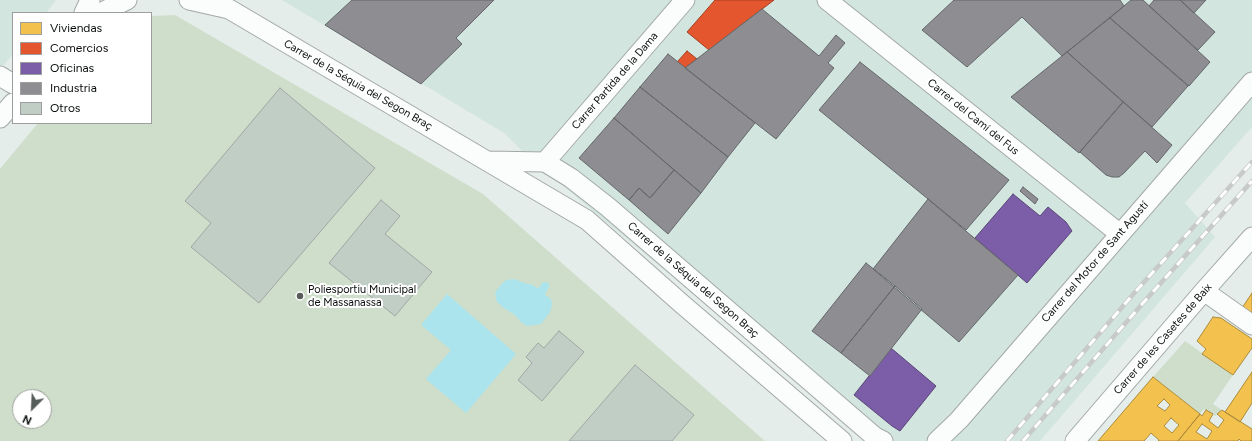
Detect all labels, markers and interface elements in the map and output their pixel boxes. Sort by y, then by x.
legend [12,12,152,124]
text: Viviendas [50,21,102,35]
street label: Carrer Partida de la Dama [569,30,661,132]
street label: Carrer de la Séquia del Segon Braç [281,37,435,133]
text: Comercios [50,41,108,55]
text: Oficinas [50,61,94,75]
street label: Carrer del Camí del Fus [925,76,1021,158]
text: Industria [50,81,97,95]
text: Otros [50,101,80,115]
street label: Carrer del Motor de Sant Agustí [1039,199,1151,325]
street label: Carrer de la Séquia del Segon Braç [625,219,761,341]
street label: Carrer de les Casetes de Baix [1111,281,1215,397]
place label: Poliesportiu Municipal de Massanassa [308,283,416,309]
marker: Poliesportiu Municipal de Massanassa [295,291,305,301]
north arrow [12,389,52,429]
text: N [21,412,34,427]

